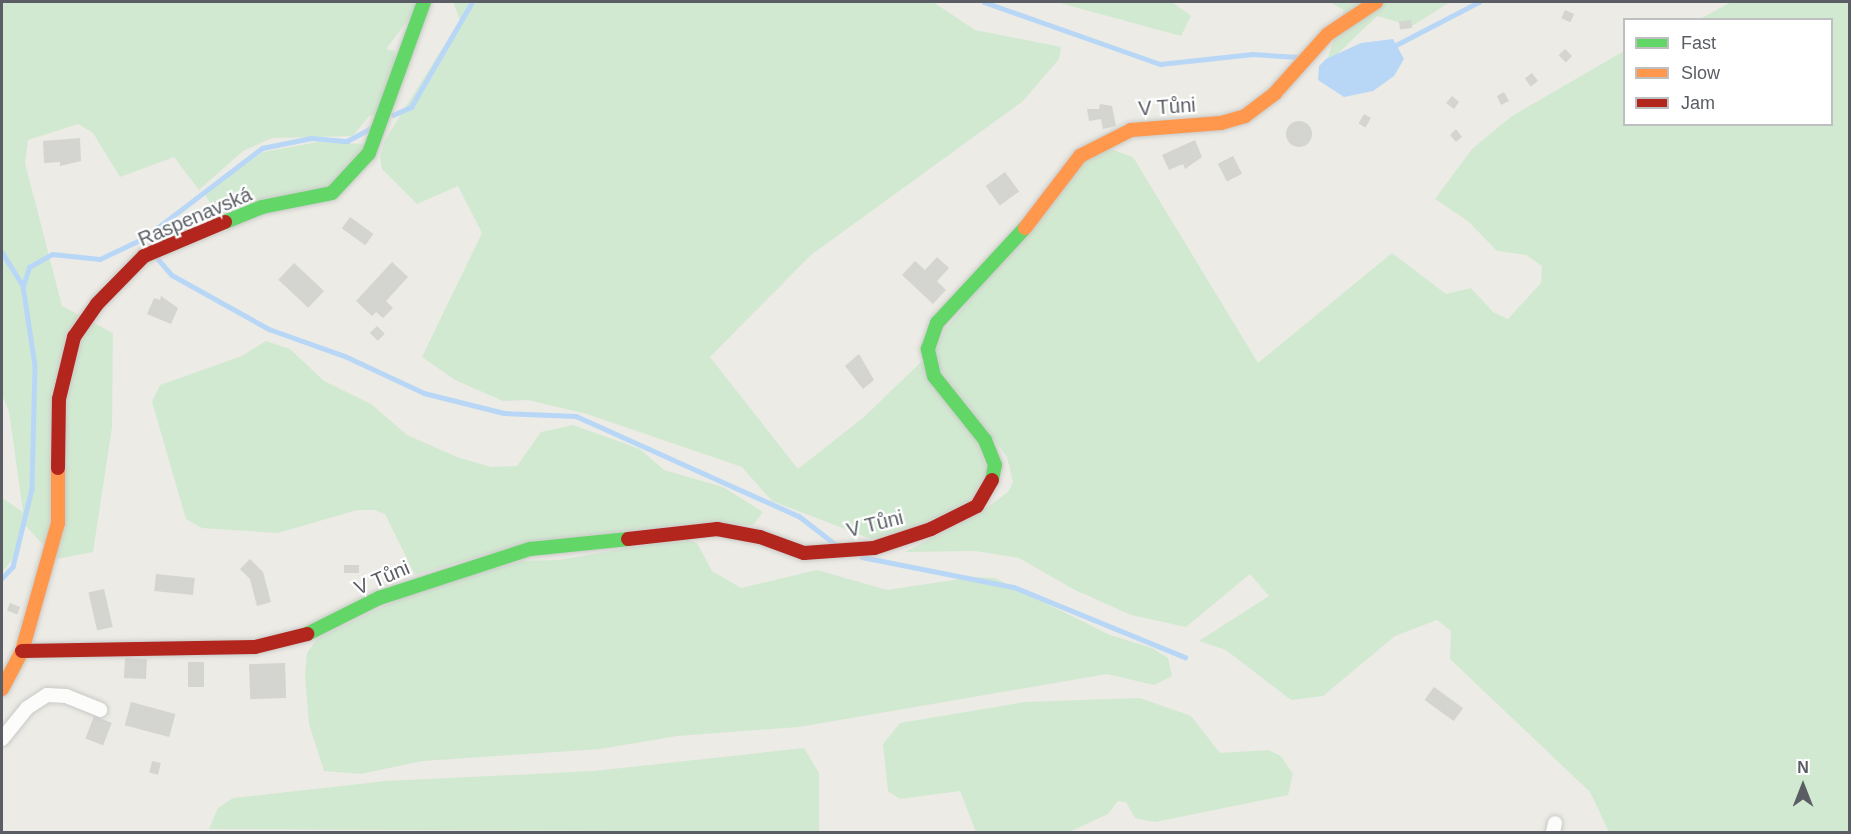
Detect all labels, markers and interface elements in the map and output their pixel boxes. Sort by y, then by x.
legend [1623,18,1833,126]
text: Fast [1681,33,1716,53]
text: Slow [1681,63,1720,83]
street label: V Tůni [1137,93,1197,121]
text: Jam [1681,93,1715,113]
street label: Raspenavská [135,182,255,252]
street label: V Tůni [844,505,906,543]
street label: V Tůni [351,556,413,600]
north arrow [1773,756,1833,816]
text: N [1797,759,1809,776]

